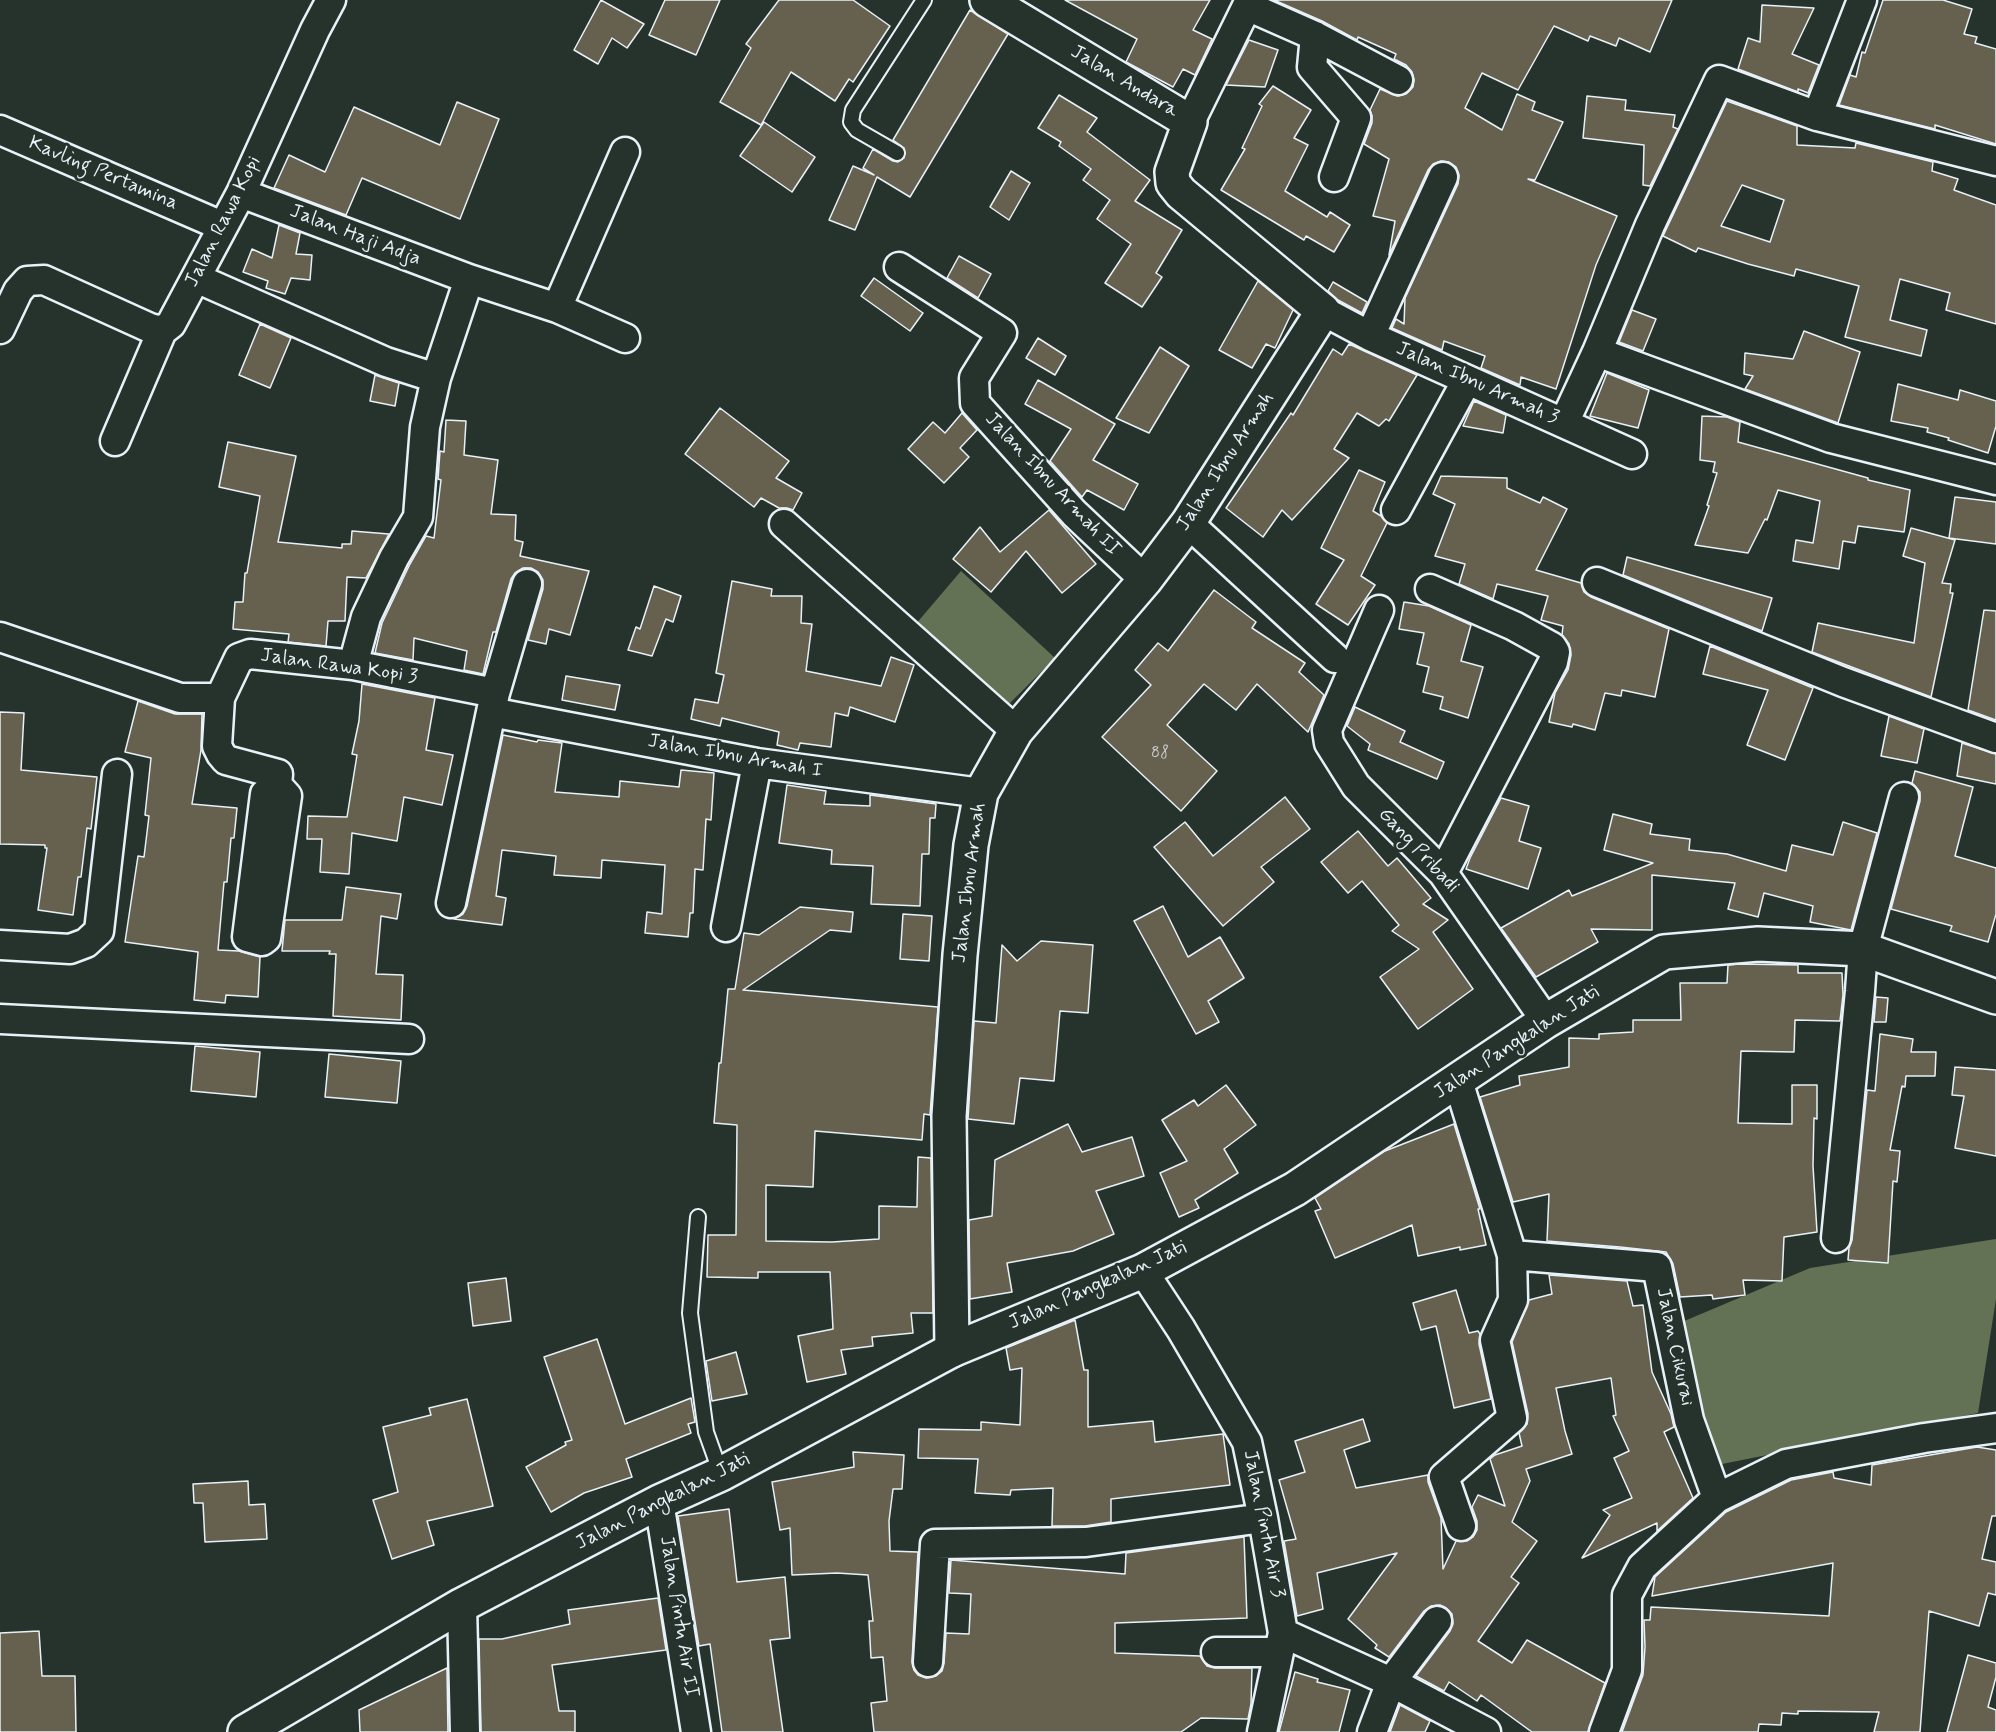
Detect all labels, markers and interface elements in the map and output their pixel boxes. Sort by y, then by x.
street label: Jalan Andara [1066,40,1182,124]
street label: Kavling Pertamina [25,132,181,216]
street label: Jalan Rawa Kopi [181,153,267,291]
street label: Jalan Haji Adja [286,200,424,272]
street label: Jalan Ibnu Armah 3 [1392,337,1562,431]
street label: Jalan Ibnu Armah [1172,388,1280,536]
street label: Jalan Ibnu Armah II [979,408,1125,562]
street label: Jalan Rawa Kopi 3 [259,644,419,690]
street label: Jalan Ibnu Armah I [646,730,824,784]
house number: 88 [1151,744,1169,764]
street label: Jalan Ibnu Armah [948,802,992,964]
street label: Gang Pribadi [1372,803,1464,899]
street label: Jalan Pangkalan Jati [1430,981,1604,1105]
street label: Jalan Pangkalan Jati [1006,1236,1190,1336]
street label: Jalan Cikurai [1650,1286,1698,1408]
street label: Jalan Pangkalan Jati [572,1448,754,1556]
street label: Jalan Pintu Air 3 [1237,1448,1289,1600]
street label: Jalan Pintu Air II [653,1535,703,1699]

